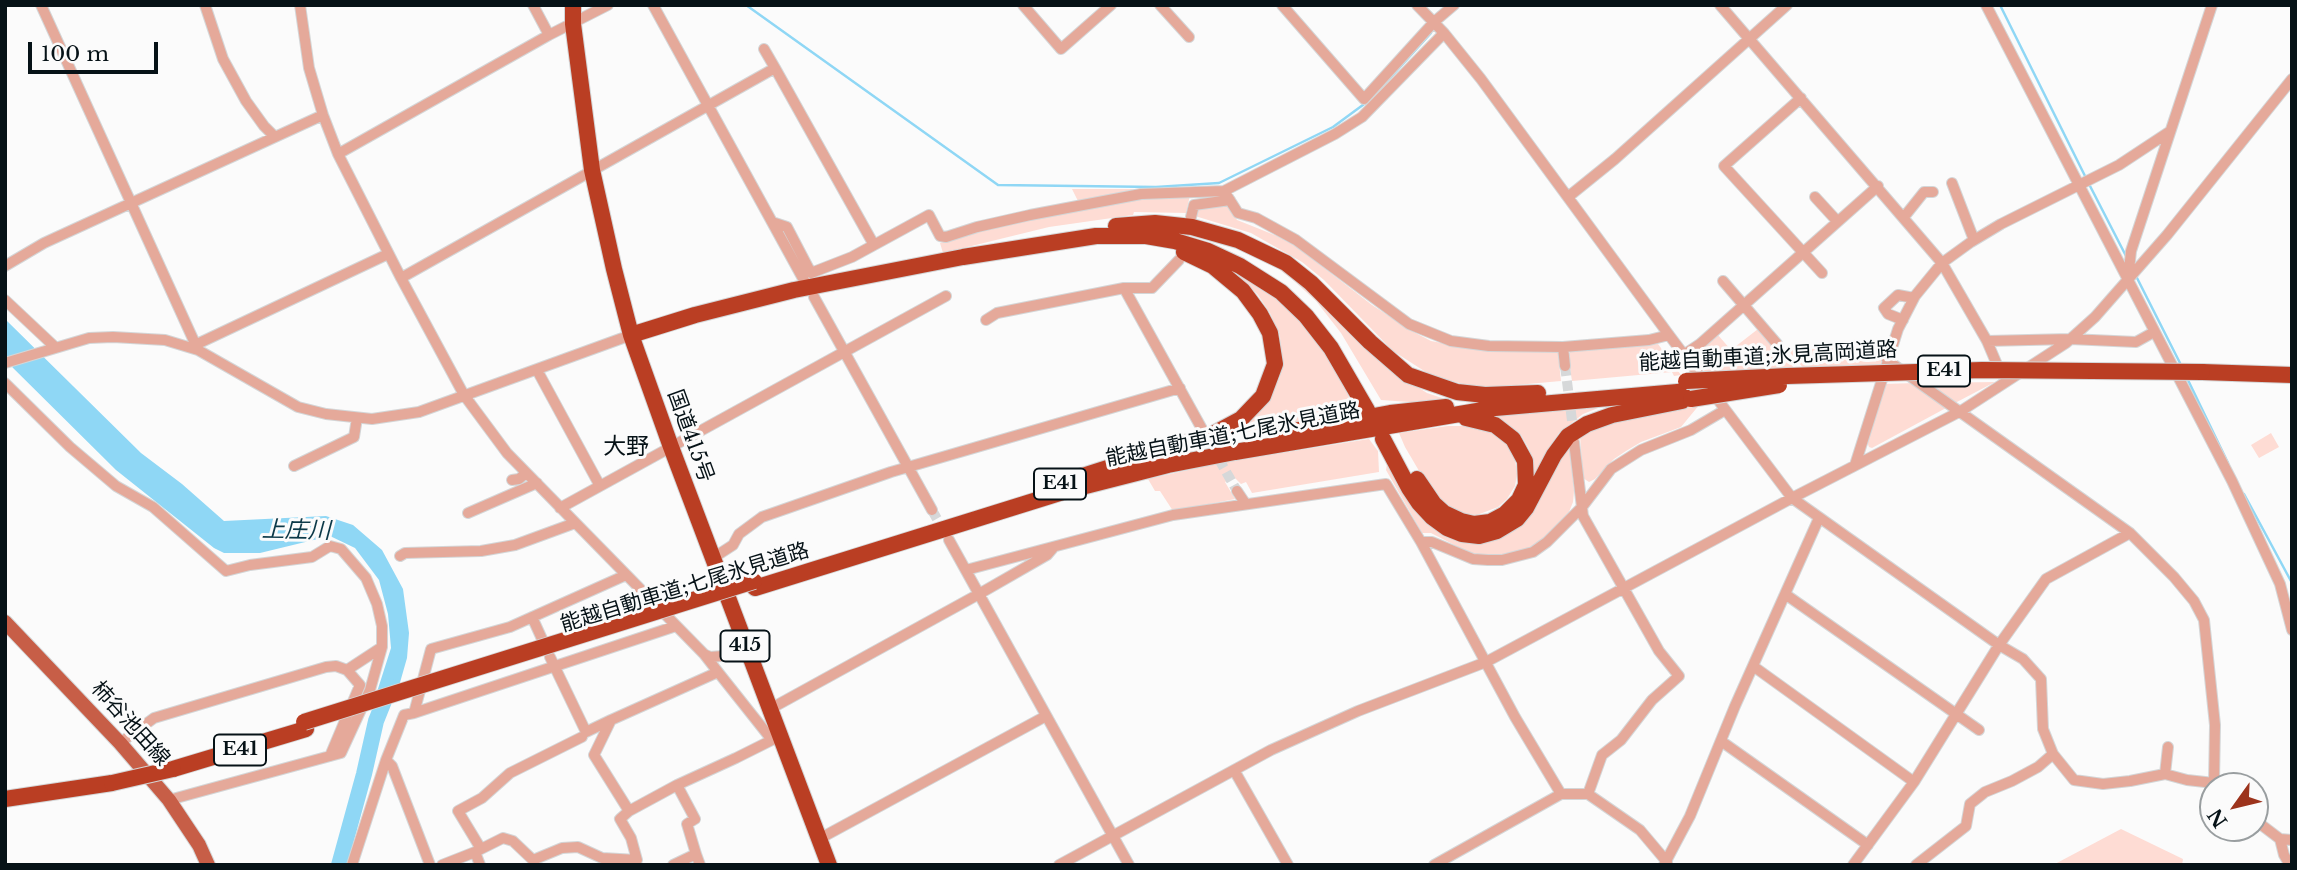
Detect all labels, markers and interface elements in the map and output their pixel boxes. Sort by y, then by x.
scale bar [32,28,161,72]
text: 100 m [41,41,109,67]
street label: 能越自動車道;氷見高岡道路 [1638,338,1898,376]
road number: E41 [1918,356,1970,386]
street label: 国道415号 [662,386,718,486]
street label: 能越自動車道;七尾氷見道路 [1104,398,1362,472]
district label: 大野 [603,434,649,462]
road number: E41 [1034,468,1086,499]
water label: 上庄川 [261,517,331,545]
street label: 能越自動車道;七尾氷見道路 [558,538,812,638]
road number: 415 [720,631,770,662]
street label: 柿谷池田線 [86,677,174,771]
road number: E41 [214,734,266,765]
north arrow [2199,772,2269,842]
text: N [2203,804,2232,832]

